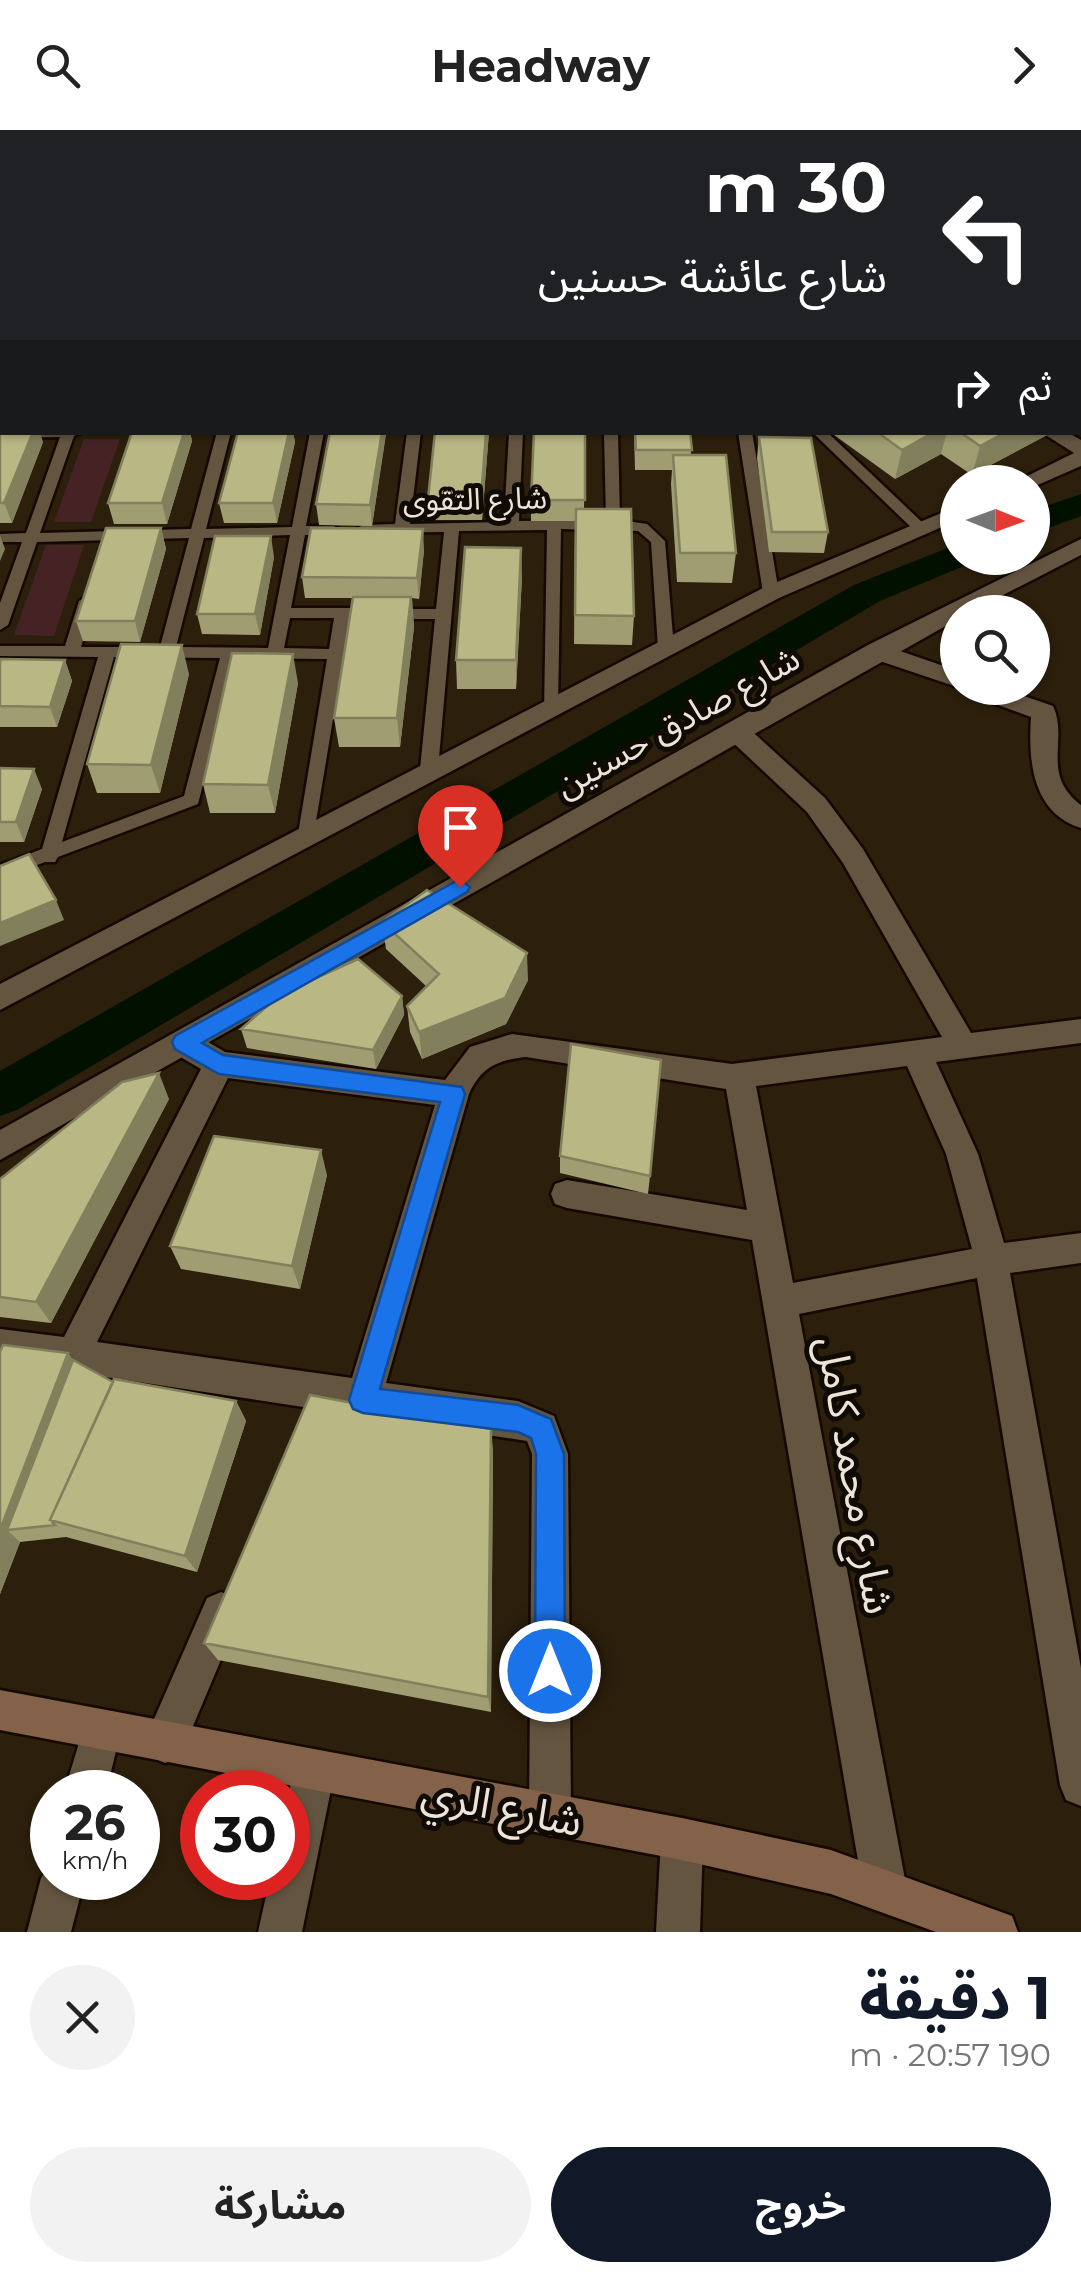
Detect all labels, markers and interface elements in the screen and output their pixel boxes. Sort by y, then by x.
icon: search [30,38,85,93]
text: Headway [431,38,650,93]
icon: forward [996,38,1051,93]
text: 30 m [705,144,887,230]
icon: left [922,170,1052,300]
text: شارع عائشة حسنين [538,248,887,303]
icon: right [944,360,999,415]
text: ثم [1019,363,1052,410]
north arrow [940,465,1050,575]
map controls [940,465,1050,705]
street label: شارع التقوى [403,479,548,523]
button: search [940,595,1050,705]
street label: شارع صادق حسنين [547,636,809,810]
pin [418,785,503,888]
icon: arrive [433,800,488,855]
street label: شارع محمد كامل [800,1332,906,1619]
position arrow [498,1619,602,1723]
street label: شارع الري [416,1765,587,1854]
speed limit sign: 30 [180,1770,310,1900]
text: 26 [64,1792,126,1853]
text: km/h [62,1845,128,1875]
text: 1 دقيقة [860,1961,1051,2034]
button: close [30,1965,135,2070]
text: 190 m · 20:57 [849,2035,1051,2074]
button: مشاركة [30,2147,531,2262]
button: خروج [551,2147,1051,2262]

